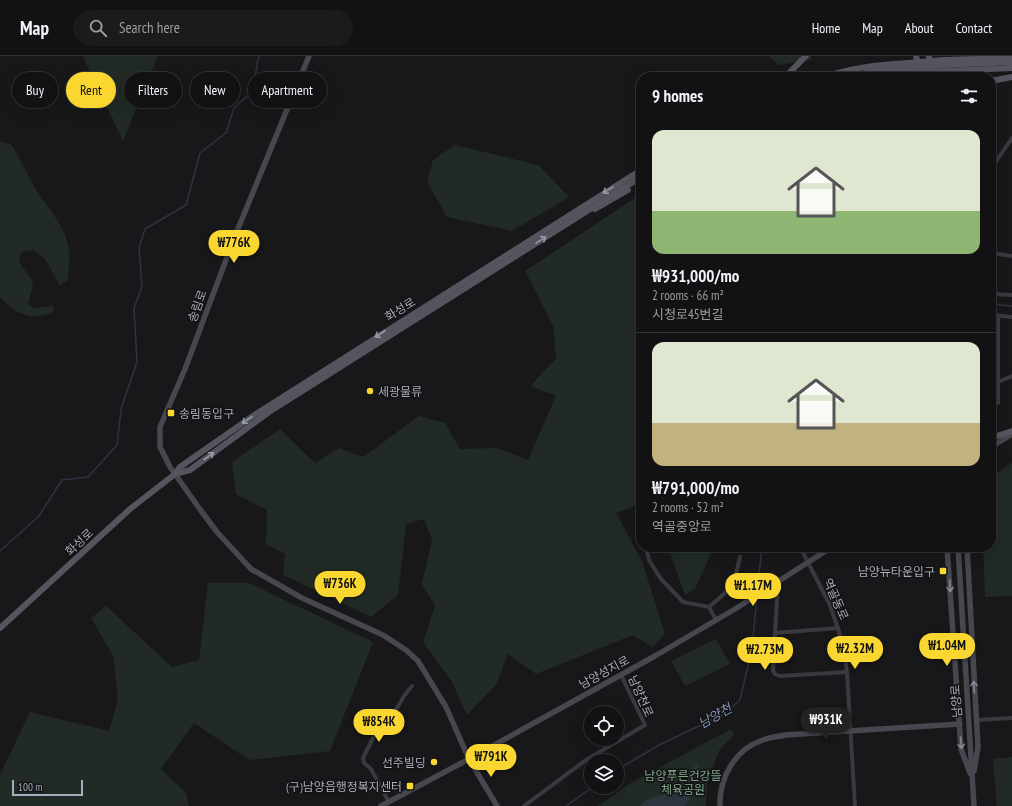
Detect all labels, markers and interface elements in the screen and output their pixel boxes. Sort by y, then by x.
search box [73,10,353,46]
text: Map [20,16,49,40]
icon: search [87,17,109,39]
text: Search here [119,18,180,37]
text: Home [812,19,840,37]
text: Map [862,19,883,37]
text: About [905,19,934,37]
text: Contact [956,19,992,37]
chip: Buy [12,72,58,108]
chip: Rent [66,72,116,108]
chip: Filters [124,72,182,108]
chip: New [190,72,240,108]
chip: Apartment [248,72,327,108]
text: 9 homes [652,85,703,107]
icon: filters [958,85,980,107]
icon: home [780,156,852,228]
one-way arrow [603,186,614,194]
pin: ₩776K [206,230,262,264]
text: ₩776K [217,234,251,251]
one-way arrow [535,236,546,244]
text: ₩931,000/mo [652,265,739,287]
text: 2 rooms · 66 m² [652,287,724,304]
street label: 송림로 [184,288,210,324]
street label: 화성로 [382,294,418,324]
text: 시청로45번길 [652,306,724,323]
one-way arrow [374,331,386,339]
icon: home [780,368,852,440]
place label: 세광물류 [378,384,422,399]
marker: 세광물류 [365,386,375,396]
place label: 송림동입구 [179,406,234,421]
marker: 송림동입구 [166,408,176,418]
one-way arrow [242,416,253,424]
one-way arrow [203,452,214,460]
text: ₩791,000/mo [652,477,739,499]
text: 2 rooms · 52 m² [652,499,724,516]
text: 역골중앙로 [652,518,712,535]
street label: 화성로 [62,525,96,559]
place label: 남양뉴타운입구 [858,564,935,579]
marker: 남양뉴타운입구 [938,566,948,576]
pin: ₩736K [312,571,368,605]
pin: ₩1.17M [720,573,786,607]
text: ₩736K [323,575,357,592]
street label: 역골동로 [820,576,852,622]
text: ₩1.17M [734,577,772,594]
one-way arrow [947,579,954,592]
pin: ₩1.04M [914,633,980,667]
pin: ₩2.32M [822,636,888,670]
pin: ₩2.73M [732,637,798,671]
text: ₩1.04M [928,637,966,654]
text: ₩2.32M [836,640,874,657]
text: ₩2.73M [746,641,784,658]
street label: 남양성지로 [576,652,632,692]
street label: 남양천로 [625,673,657,719]
one-way arrow [971,681,978,694]
street label: 남양로 [947,684,965,718]
water label: 남양천 [695,699,736,732]
map controls [584,706,624,794]
button: locate [584,706,624,746]
pin: ₩931K [798,707,854,741]
pin: ₩854K [351,709,407,743]
text: ₩931K [809,711,843,728]
text: ₩854K [362,713,396,730]
one-way arrow [958,737,965,750]
pin: ₩791K [463,744,519,778]
text: ₩791K [474,748,508,765]
button: layers [584,754,624,794]
place label: 선주빌딩 [382,755,426,770]
marker: 선주빌딩 [429,757,439,767]
park label: 남양푸른건강뜰 체육공원 [644,768,722,797]
scale bar [12,778,83,797]
place label: (구)남양읍행정복지센터 [286,779,402,794]
text: 100 m [18,780,42,794]
marker: (구)남양읍행정복지센터 [405,781,415,791]

